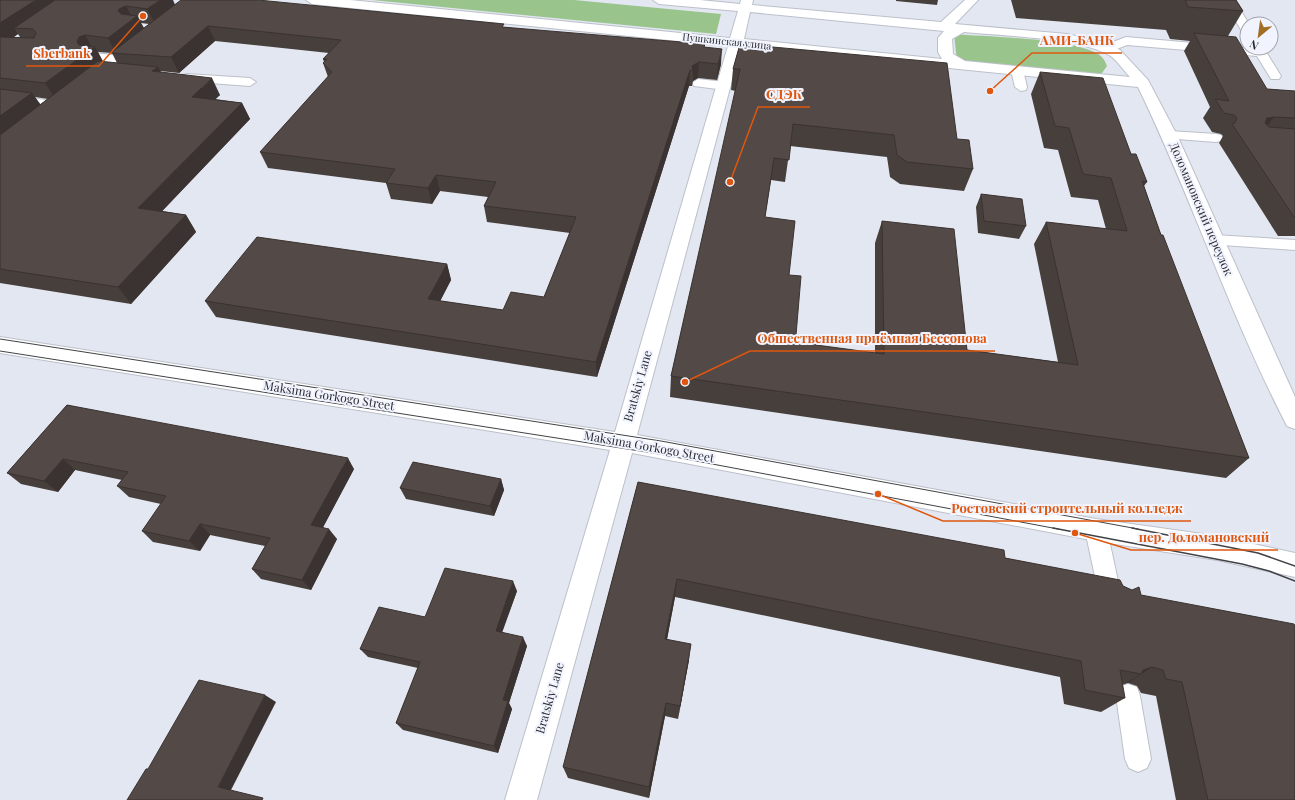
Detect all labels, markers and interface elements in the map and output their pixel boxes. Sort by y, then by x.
north arrow [1239,16,1279,56]
callout: АМИ-БАНК [1032,28,1122,53]
street label: Пушкинская улица [682,29,772,53]
text: АМИ-БАНК [1039,31,1115,48]
text: N [1247,37,1261,54]
callout: Sberbank [26,41,99,66]
text: Sberbank [33,44,91,61]
callout: СДЭК [758,82,810,107]
text: СДЭК [766,85,803,102]
street label: Доломановский переулок [1167,139,1237,278]
callout: Обшественная приёмная Бессонова [750,326,995,351]
text: Обшественная приёмная Бессонова [757,329,987,346]
street label: Bratskiy Lane [619,348,655,423]
street label: Maksima Gorkogo Street [263,377,396,413]
street label: Maksima Gorkogo Street [583,427,716,466]
callout: Ростовский строительный колледж [943,496,1191,521]
text: Ростовский строительный колледж [951,499,1183,516]
callout: пер. Доломановский [1131,525,1278,550]
text: пер. Доломановский [1139,528,1270,545]
street label: Bratskiy Lane [531,660,567,735]

